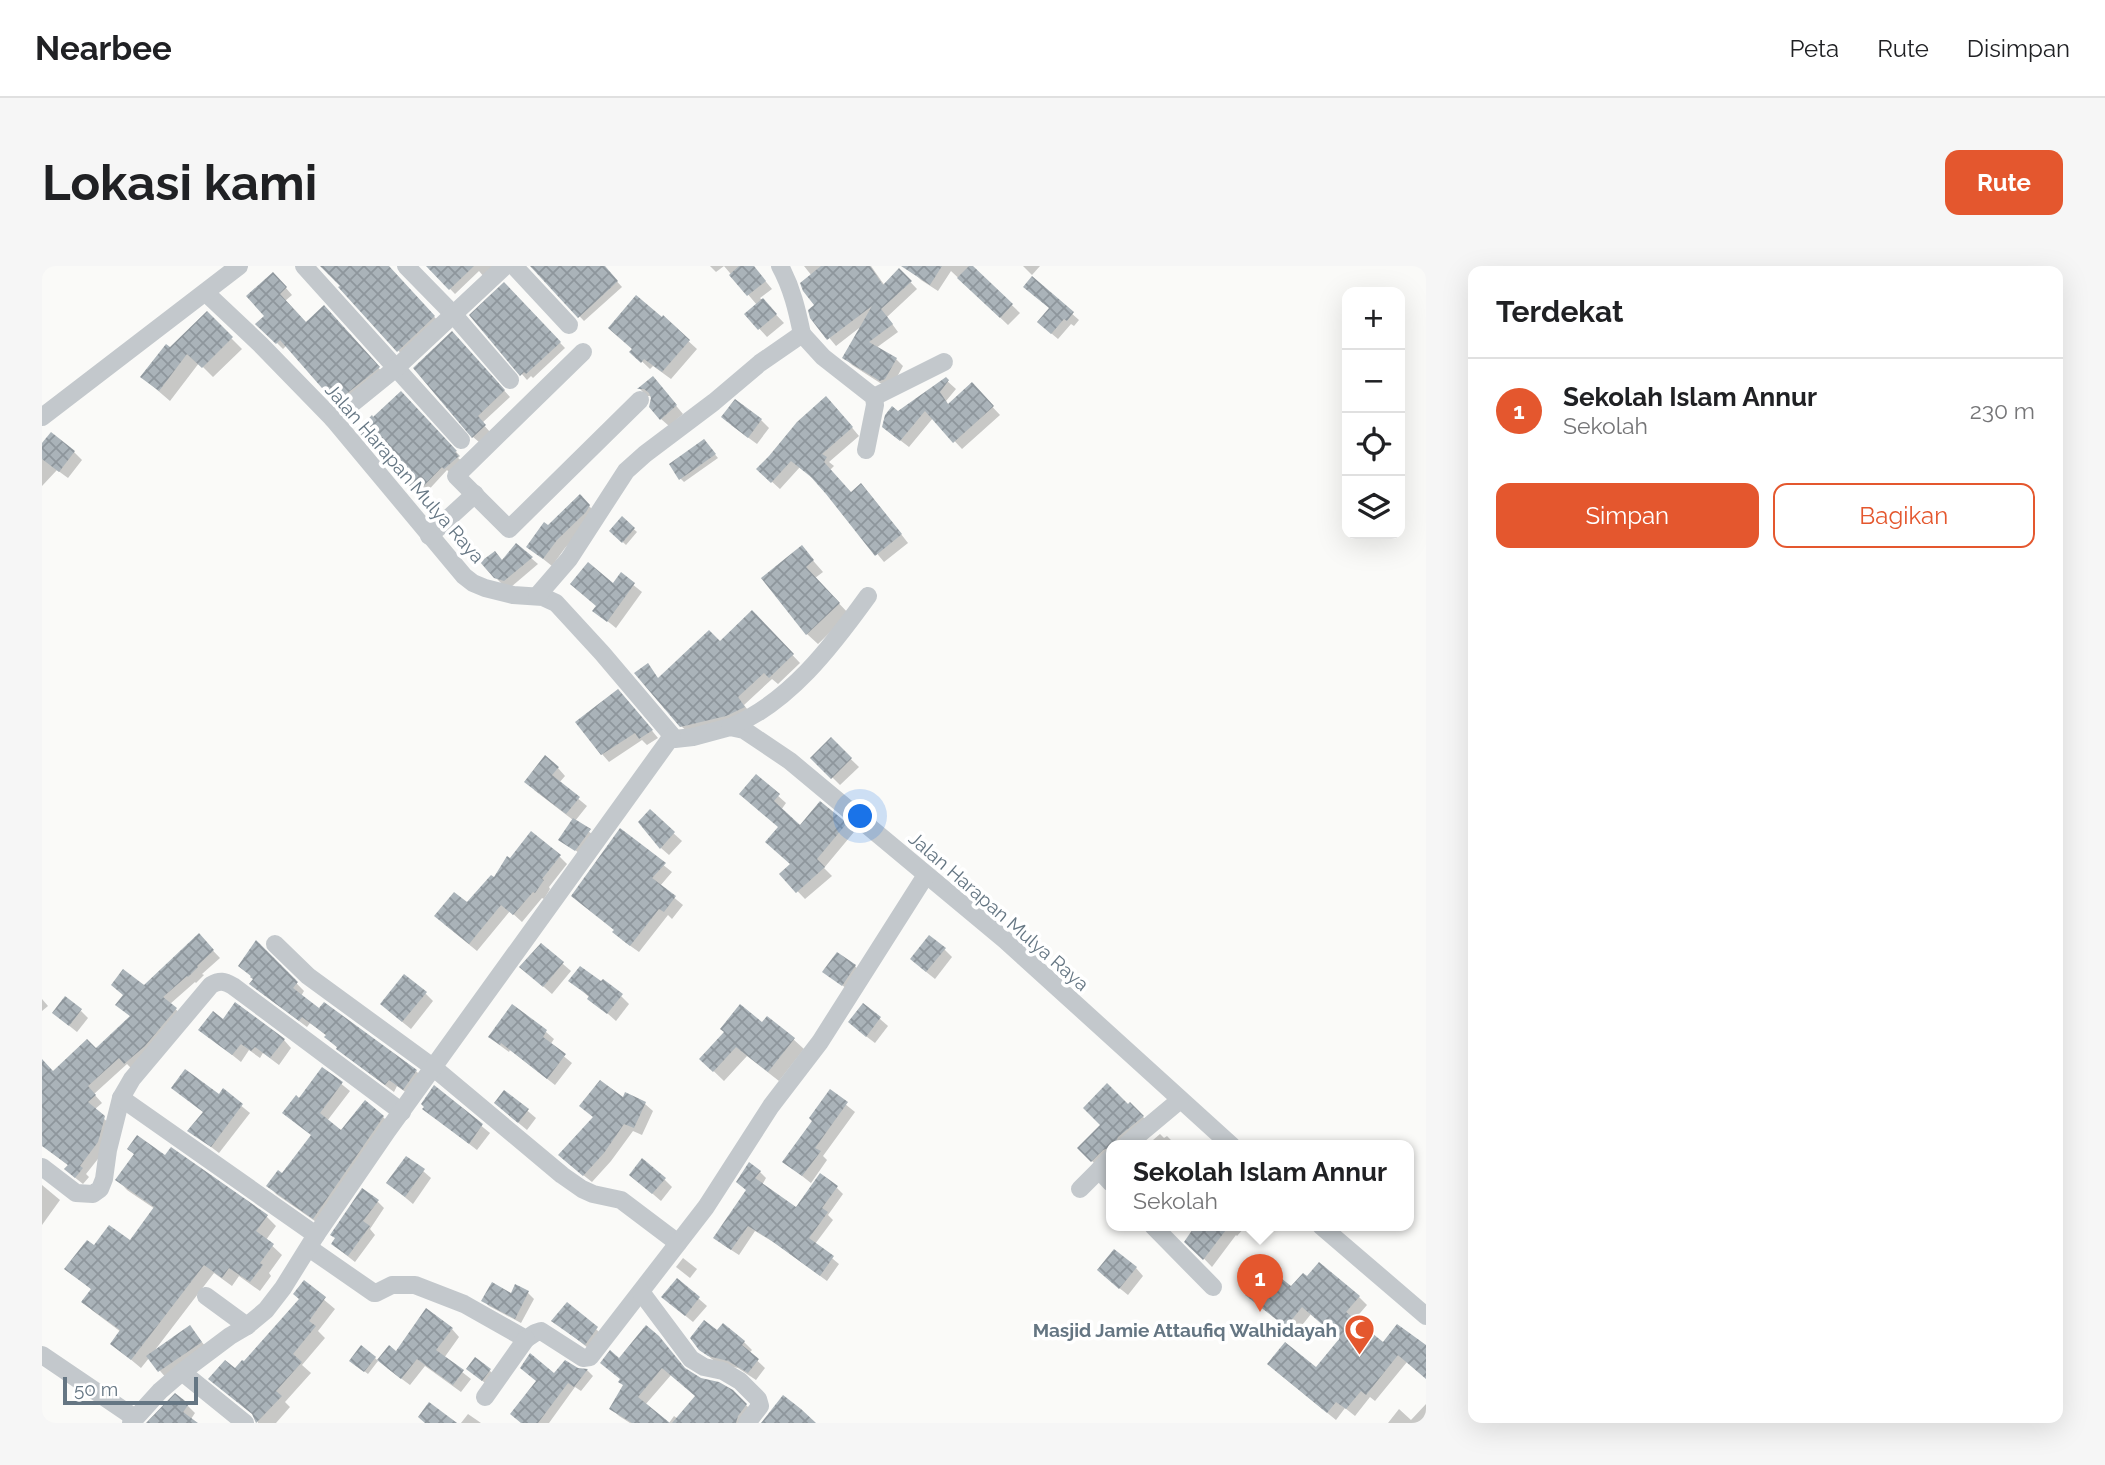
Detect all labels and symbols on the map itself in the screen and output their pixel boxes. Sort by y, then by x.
street label: Jalan Harapan Mulya Raya [321,379,489,567]
your location [843,799,877,833]
street label: Jalan Harapan Mulya Raya [905,827,1093,995]
pin: 1 [1237,1254,1283,1312]
mosque icon: Masjid Jamie Attaufiq Walhidayah [1343,1313,1377,1357]
place label: Masjid Jamie Attaufiq Walhidayah [1033,1319,1337,1341]
scale bar [63,1374,198,1406]

